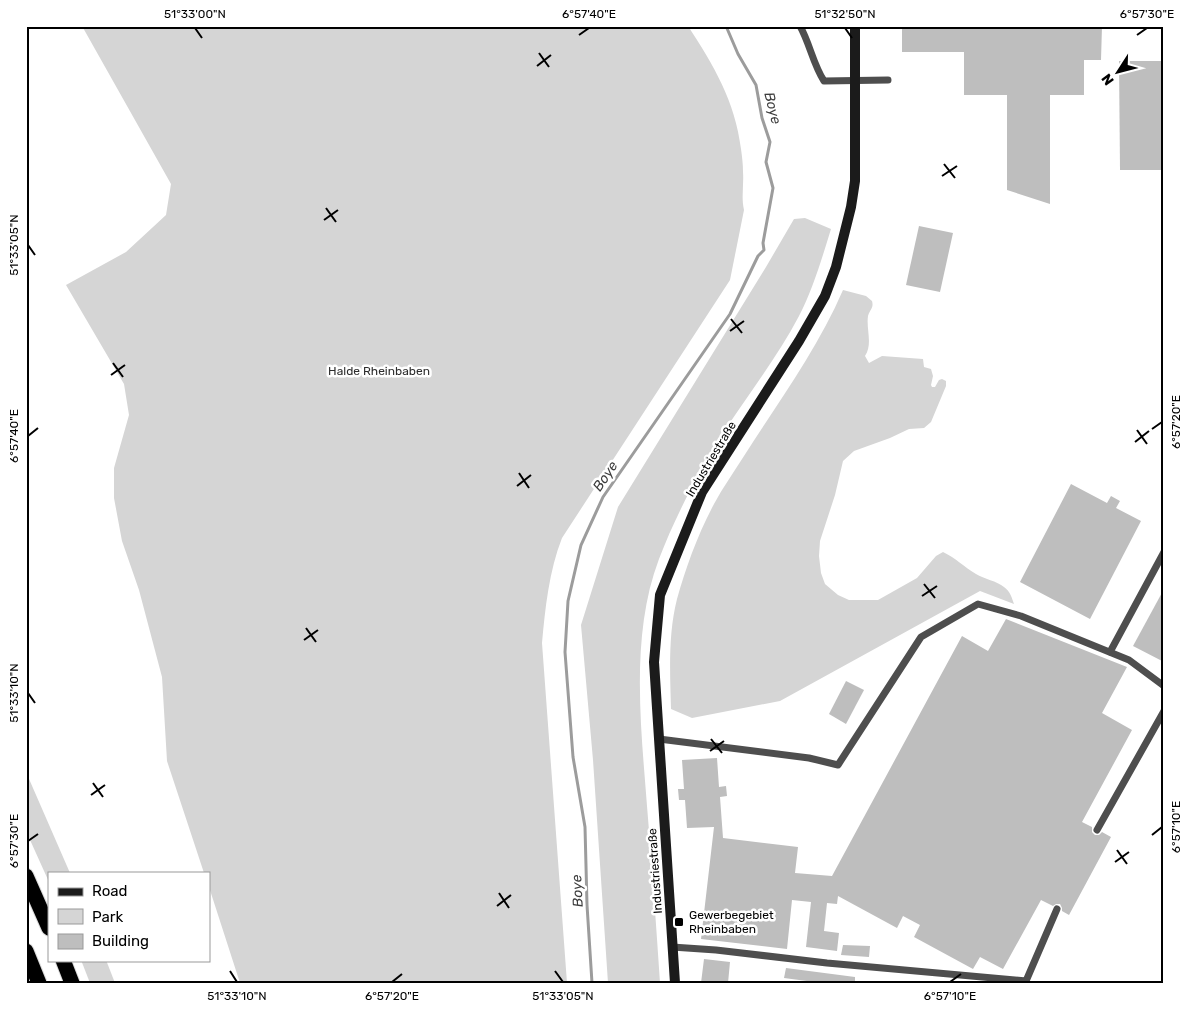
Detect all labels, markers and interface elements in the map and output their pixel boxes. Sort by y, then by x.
text: 51°33'00"N [164,7,226,21]
text: 6°57'40"E [562,7,616,21]
text: 51°32'50"N [814,7,876,21]
text: 6°57'30"E [1120,7,1174,21]
north arrow [1092,48,1142,98]
text: N [1098,70,1118,88]
water label: Boye [760,90,785,126]
text: 51°33'05"N [7,214,21,276]
park label: Halde Rheinbaben [328,364,430,378]
text: 6°57'20"E [1169,395,1183,449]
text: 6°57'40"E [7,409,21,463]
street label: Industriestraße [683,418,739,499]
water label: Boye [589,458,622,494]
text: 51°33'10"N [7,663,21,723]
text: 6°57'10"E [1169,801,1183,853]
text: 6°57'30"E [7,814,21,868]
street label: Industriestraße [645,828,665,914]
legend [48,872,210,962]
water label: Boye [568,874,587,908]
text: Road [92,882,128,900]
text: Park [92,908,123,926]
place label: Gewerbegebiet Rheinbaben [689,908,774,936]
marker: Gewerbegebiet Rheinbaben [673,916,685,928]
text: Building [92,932,149,950]
text: 51°33'10"N [207,989,267,1003]
text: 6°57'20"E [365,989,419,1003]
text: 51°33'05"N [532,989,594,1003]
text: 6°57'10"E [924,989,976,1003]

